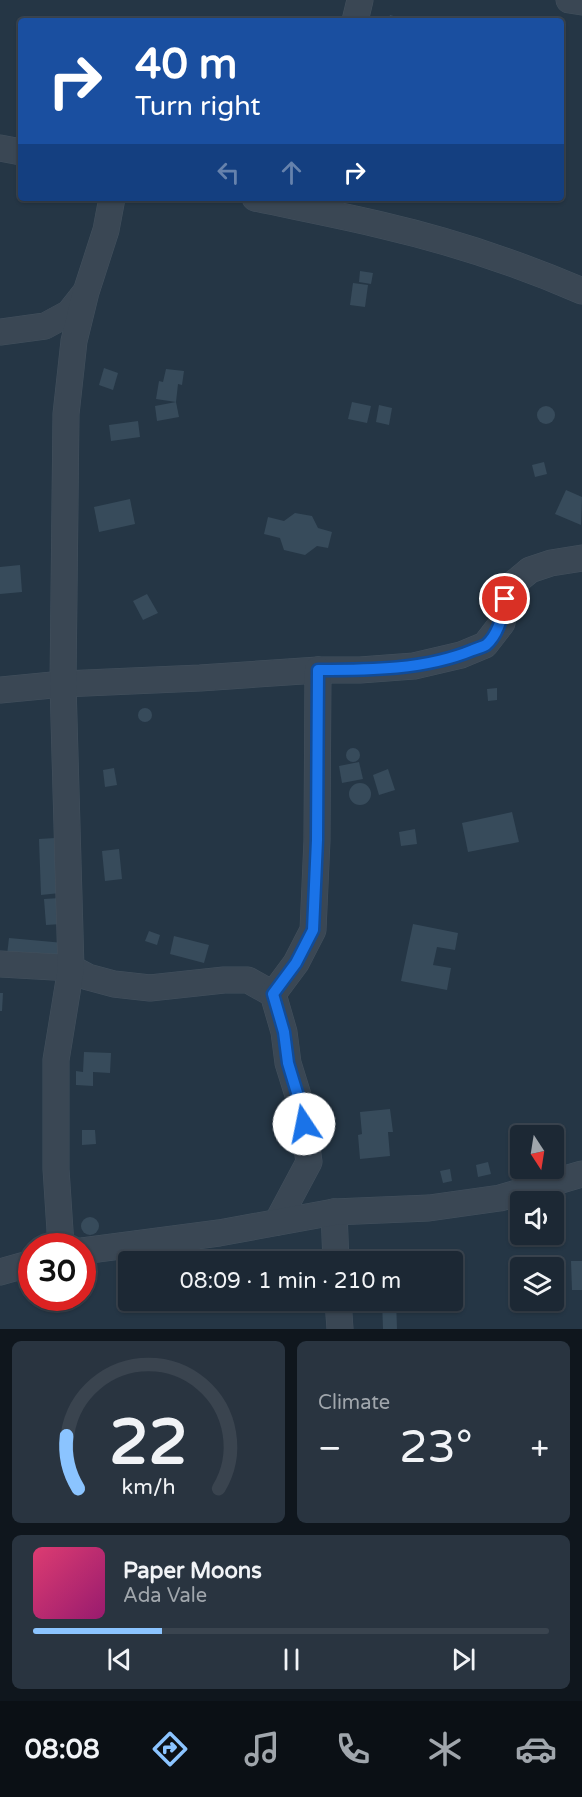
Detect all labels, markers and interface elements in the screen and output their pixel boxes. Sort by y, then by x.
text: 40 m [135,39,237,90]
icon: right [36,42,114,120]
text: Turn right [135,90,261,123]
icon: left [212,156,245,189]
icon: ahead [275,156,308,189]
icon: right [338,156,371,189]
pin [479,573,530,624]
icon: arrive [488,582,521,615]
position arrow [272,1092,336,1156]
north arrow [510,1125,564,1179]
map controls [510,1125,564,1311]
button: sound [510,1191,564,1245]
speed limit sign: 30 [18,1233,96,1311]
button: layers [510,1257,564,1311]
text: 08:09 · 1 min · 210 m [180,1268,401,1294]
text: Climate [318,1391,390,1415]
text: 22 [109,1406,188,1481]
text: 23° [399,1421,473,1475]
text: − [318,1429,342,1468]
text: + [530,1429,549,1468]
text: km/h [122,1474,175,1500]
text: Paper Moons [123,1558,262,1584]
text: Ada Vale [123,1584,207,1608]
icon: previous [103,1643,136,1676]
icon: pause [275,1643,308,1676]
icon: next [447,1643,480,1676]
icon: directions [149,1728,191,1770]
icon: music [241,1728,283,1770]
icon: phone [332,1728,374,1770]
icon: climate [424,1728,466,1770]
icon: car [515,1728,557,1770]
text: 08:08 [25,1733,100,1766]

